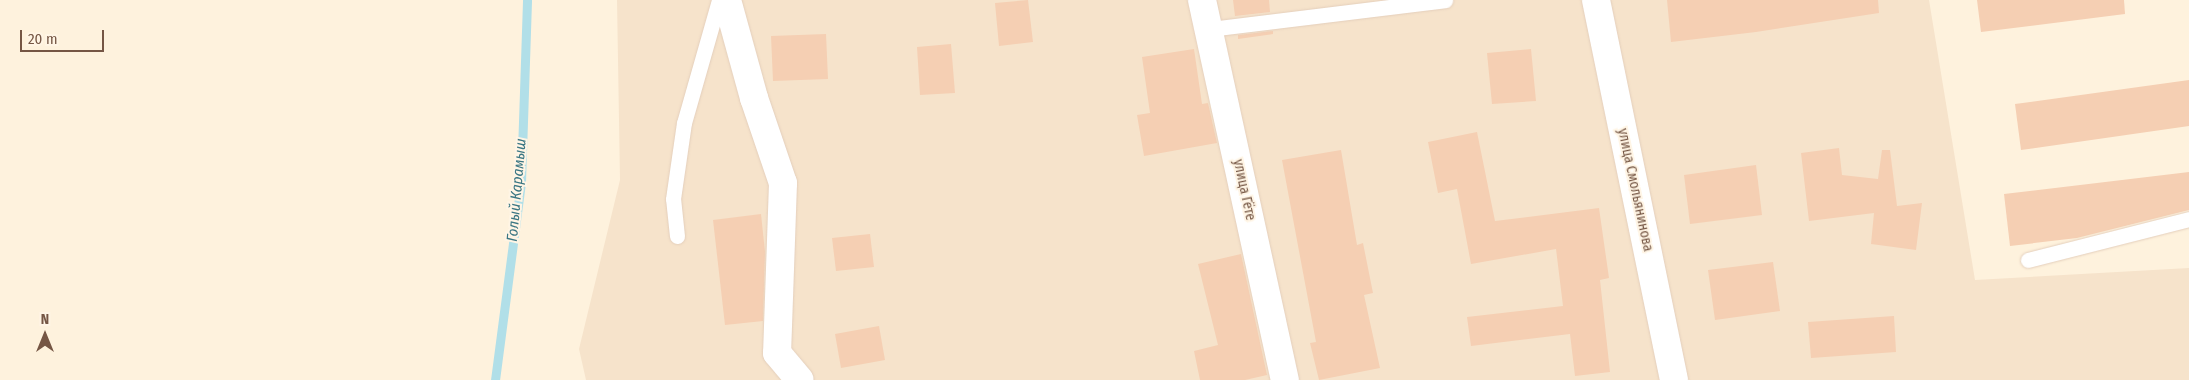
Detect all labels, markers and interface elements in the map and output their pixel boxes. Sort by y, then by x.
scale bar [22,20,106,52]
text: 20 m [28,30,58,48]
street label: улица Смольянинова [1614,127,1656,253]
water label: Голый Карамыш [504,138,530,242]
street label: улица Гёте [1229,158,1259,222]
north arrow [20,310,70,360]
text: N [41,311,49,328]

